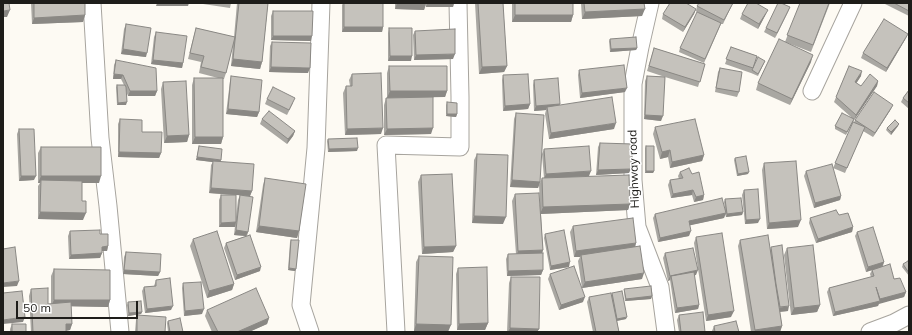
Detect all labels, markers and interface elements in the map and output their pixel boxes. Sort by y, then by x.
street label: Highway road [625,129,643,209]
scale bar [18,293,140,319]
text: 50 m [23,300,51,315]

